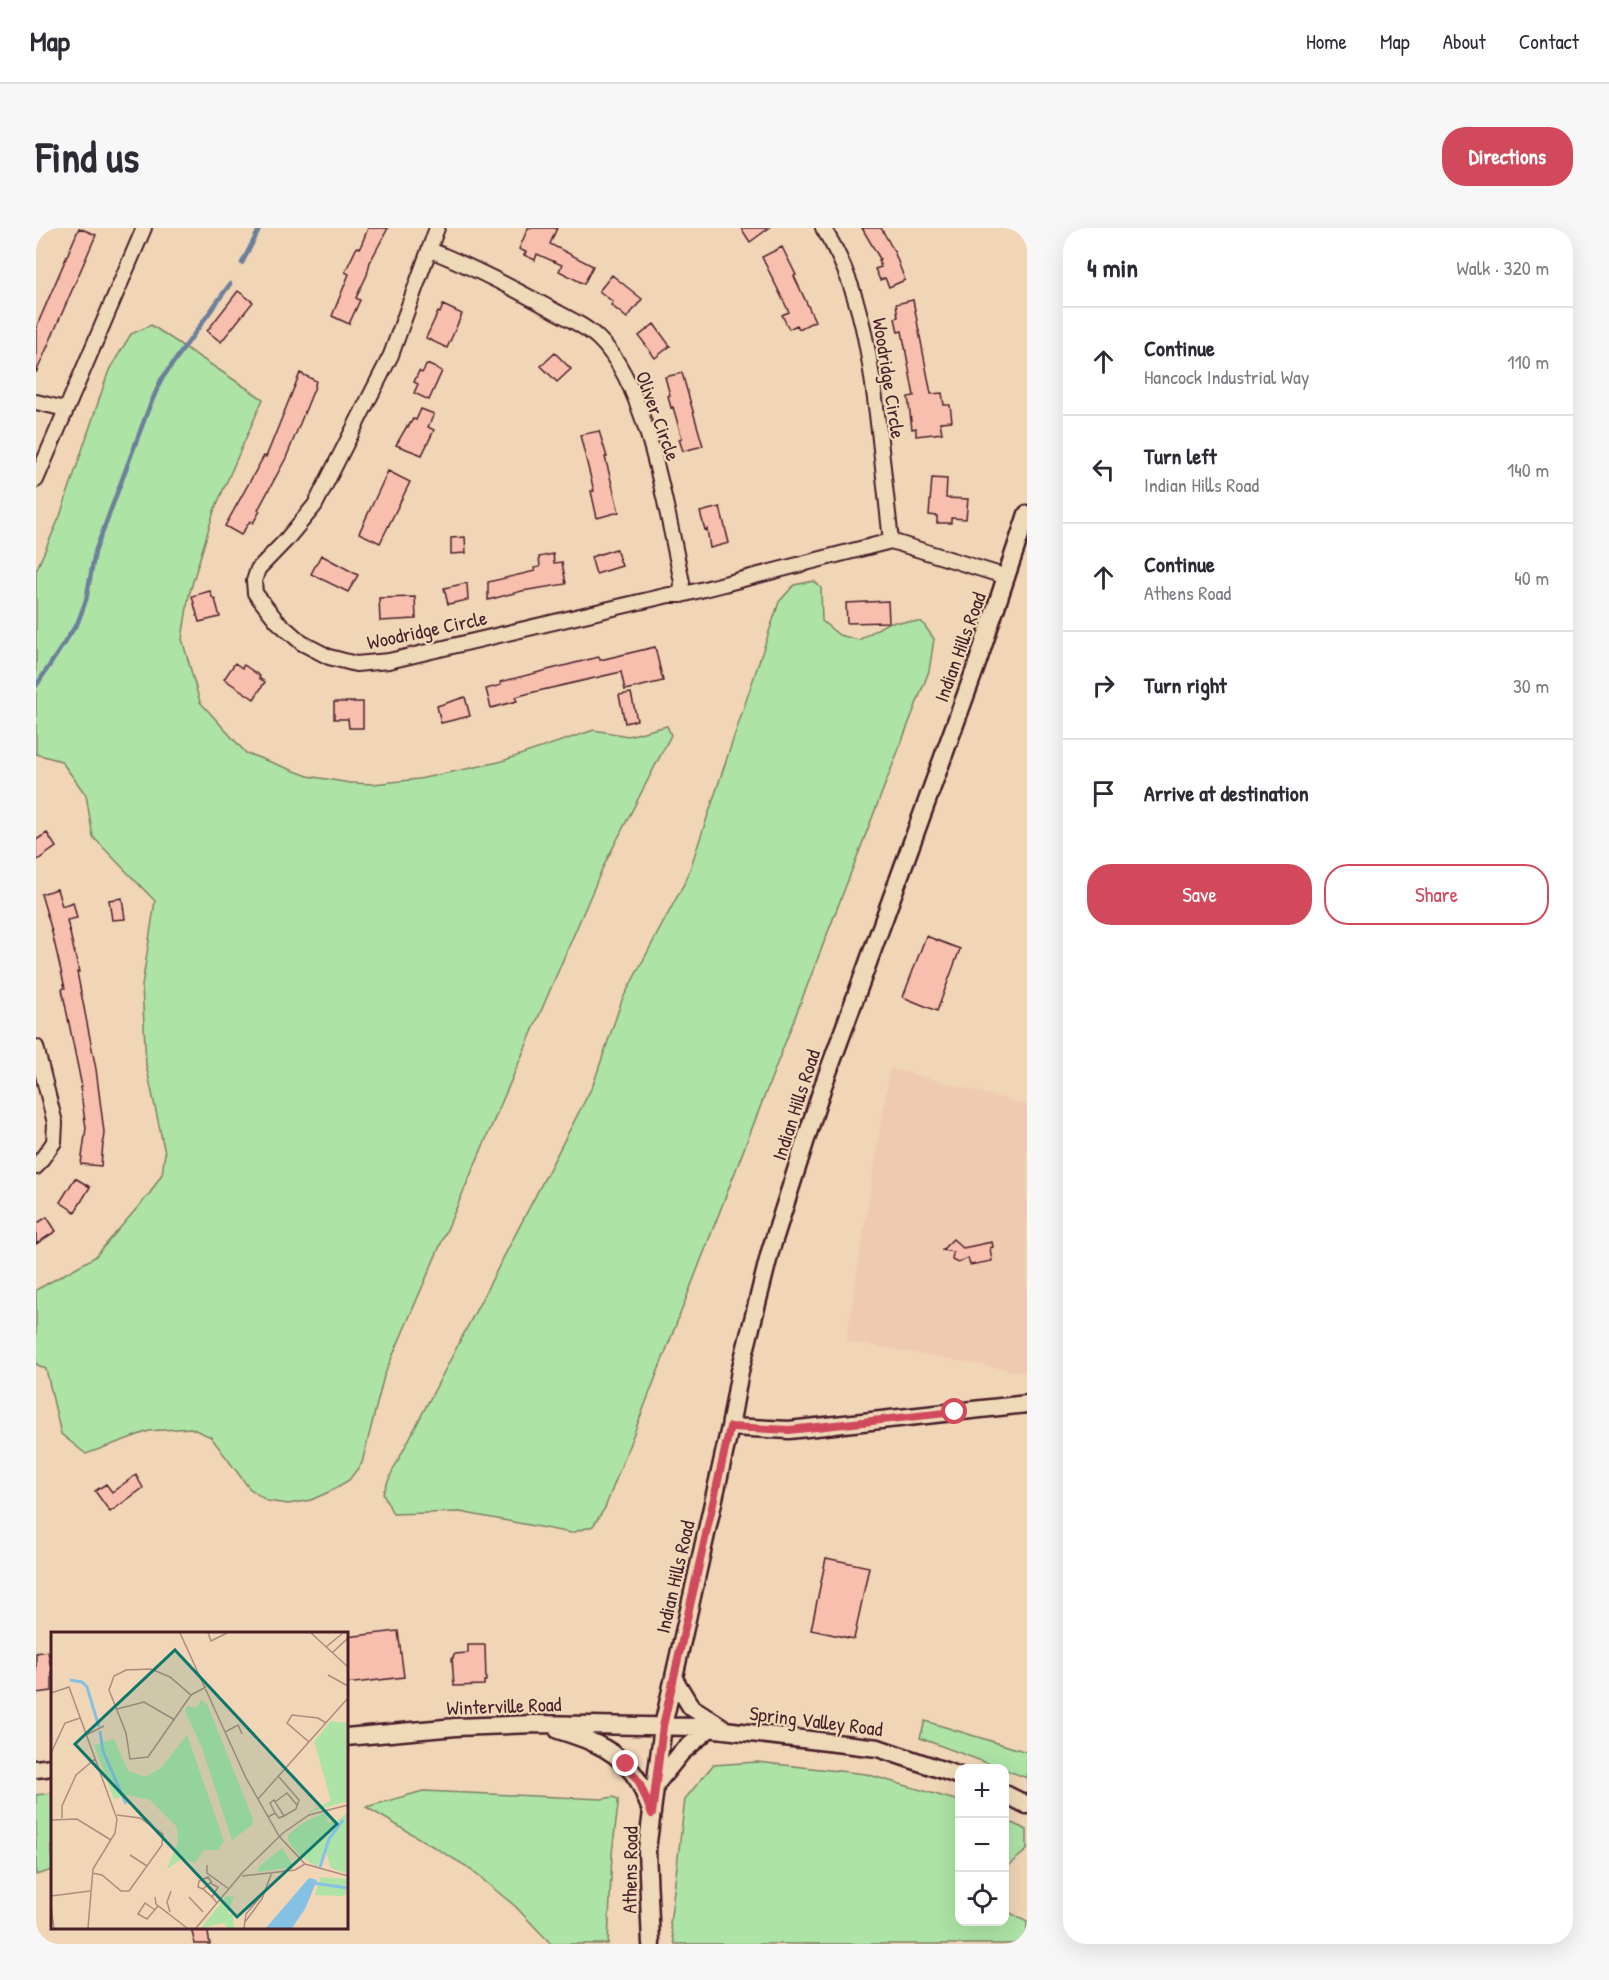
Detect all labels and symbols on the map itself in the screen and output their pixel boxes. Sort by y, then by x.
street label: Woodridge Circle [867,316,912,440]
street label: Oliver Circle [630,367,687,464]
street label: Indian Hills Road [927,588,992,706]
street label: Woodridge Circle [364,604,489,655]
street label: Indian Hills Road [765,1046,826,1164]
route start [941,1398,967,1424]
street label: Indian Hills Road [648,1518,701,1636]
inset map [51,1632,348,1929]
street label: Winterville Road [446,1690,562,1721]
street label: Spring Valley Road [748,1699,884,1742]
route end [612,1750,638,1776]
street label: Athens Road [615,1826,644,1914]

